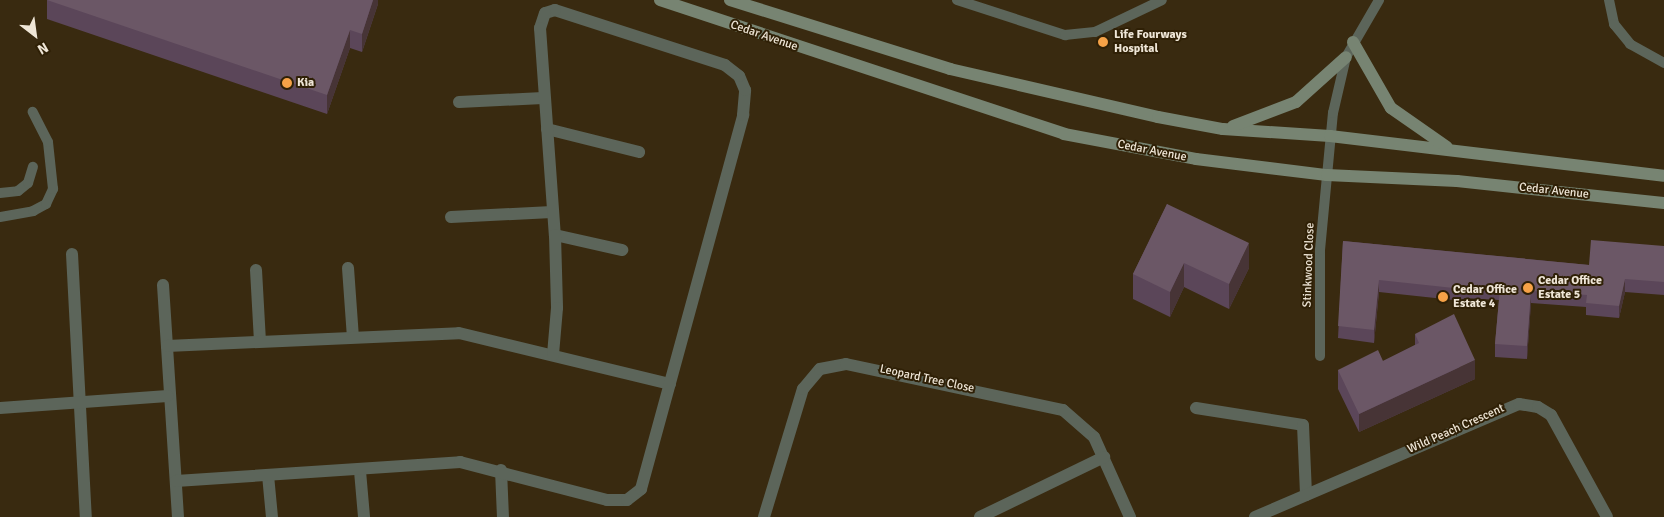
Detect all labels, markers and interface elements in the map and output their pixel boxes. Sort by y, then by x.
north arrow [10,10,60,60]
street label: Cedar Avenue [728,18,800,54]
place label: Life Fourways Hospital [1114,28,1187,56]
marker: Life Fourways Hospital [1096,35,1110,49]
text: N [34,39,51,58]
place label: Kia [297,76,314,90]
marker: Kia [281,77,293,89]
street label: Cedar Avenue [1116,137,1188,165]
street label: Cedar Avenue [1518,180,1590,202]
street label: Stinkwood Close [1300,222,1318,308]
place label: Cedar Office Estate 5 [1538,274,1602,302]
marker: Cedar Office Estate 5 [1522,282,1534,294]
place label: Cedar Office Estate 4 [1453,283,1517,311]
marker: Cedar Office Estate 4 [1437,291,1449,303]
street label: Leopard Tree Close [878,362,976,396]
street label: Wild Peach Crescent [1405,401,1507,457]

